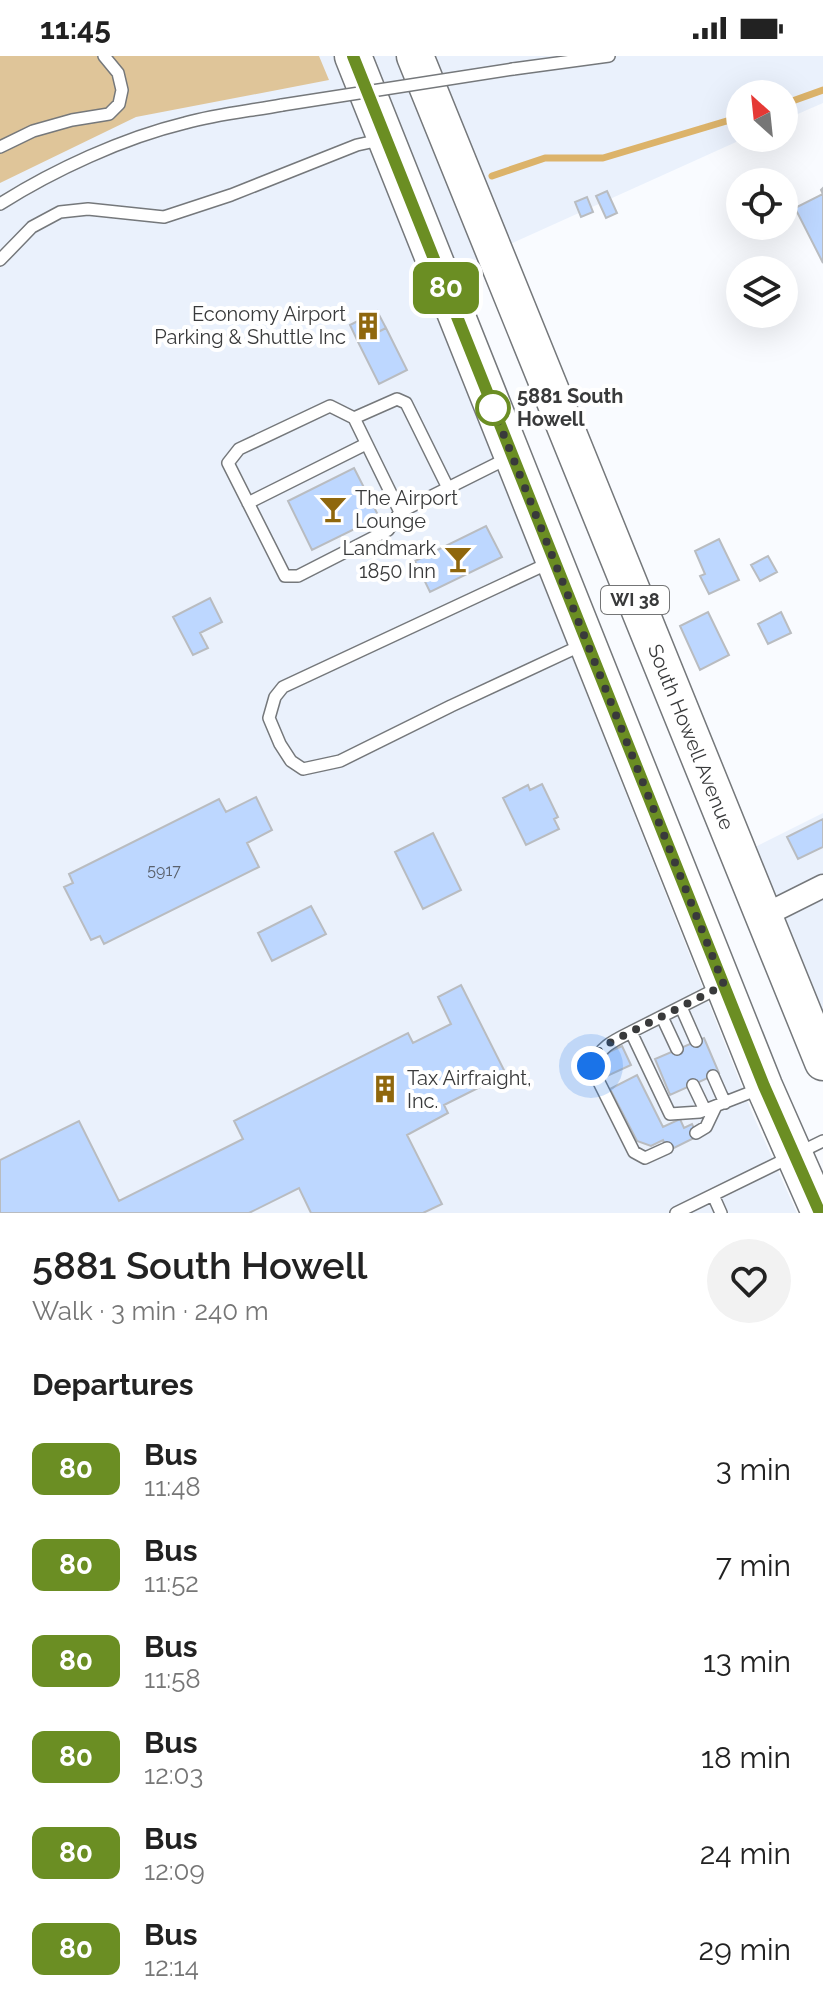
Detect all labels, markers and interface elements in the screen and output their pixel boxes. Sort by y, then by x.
text: 11:45 [40,11,111,46]
north arrow [726,80,798,152]
map controls [726,80,798,328]
button: locate [726,168,798,240]
button: layers [726,256,798,328]
line badge: 80 [410,262,482,314]
text: 80 [429,271,463,304]
place label: Economy Airport Parking & Shuttle Inc [154,302,346,349]
building icon: Economy Airport Parking & Shuttle Inc [353,311,383,341]
place label: 5881 South Howell [517,384,623,431]
marker: 5881 South Howell [476,391,510,425]
place label: The Airport Lounge [355,486,458,533]
bar icon: The Airport Lounge [318,494,348,524]
place label: Landmark 1850 Inn [342,536,436,583]
bar icon: Landmark 1850 Inn [443,544,473,574]
road number: WI 38 [601,586,669,614]
street label: South Howell Avenue [643,641,739,834]
house number: 5917 [147,861,181,880]
your location [571,1046,611,1086]
place label: Tax Airfraight, Inc. [407,1066,531,1113]
building icon: Tax Airfraight, Inc. [370,1074,400,1104]
button: heart [707,1239,791,1323]
text: 5881 South Howell [32,1243,368,1288]
text: Walk · 3 min · 240 m [32,1296,269,1326]
text: Departures [32,1367,194,1402]
text: Bus [144,1437,198,1472]
text: 80 [59,1452,93,1485]
text: 3 min [716,1452,791,1487]
text: 11:48 [144,1472,201,1502]
text: Bus [144,1533,198,1568]
text: 80 [59,1548,93,1581]
text: 7 min [716,1548,791,1583]
text: 11:52 [144,1568,199,1598]
text: Bus [144,1629,198,1664]
text: 80 [59,1644,93,1677]
text: 13 min [703,1644,791,1679]
text: 11:58 [144,1664,201,1694]
text: Bus [144,1725,198,1760]
text: 80 [59,1740,93,1773]
text: 18 min [701,1740,791,1775]
text: 12:03 [144,1760,203,1790]
text: Bus [144,1821,198,1856]
text: 80 [59,1836,93,1869]
text: 24 min [700,1836,791,1871]
text: 12:09 [144,1856,205,1886]
text: Bus [144,1917,198,1952]
text: 80 [59,1932,93,1965]
text: 29 min [699,1932,791,1967]
text: 12:14 [144,1952,199,1982]

